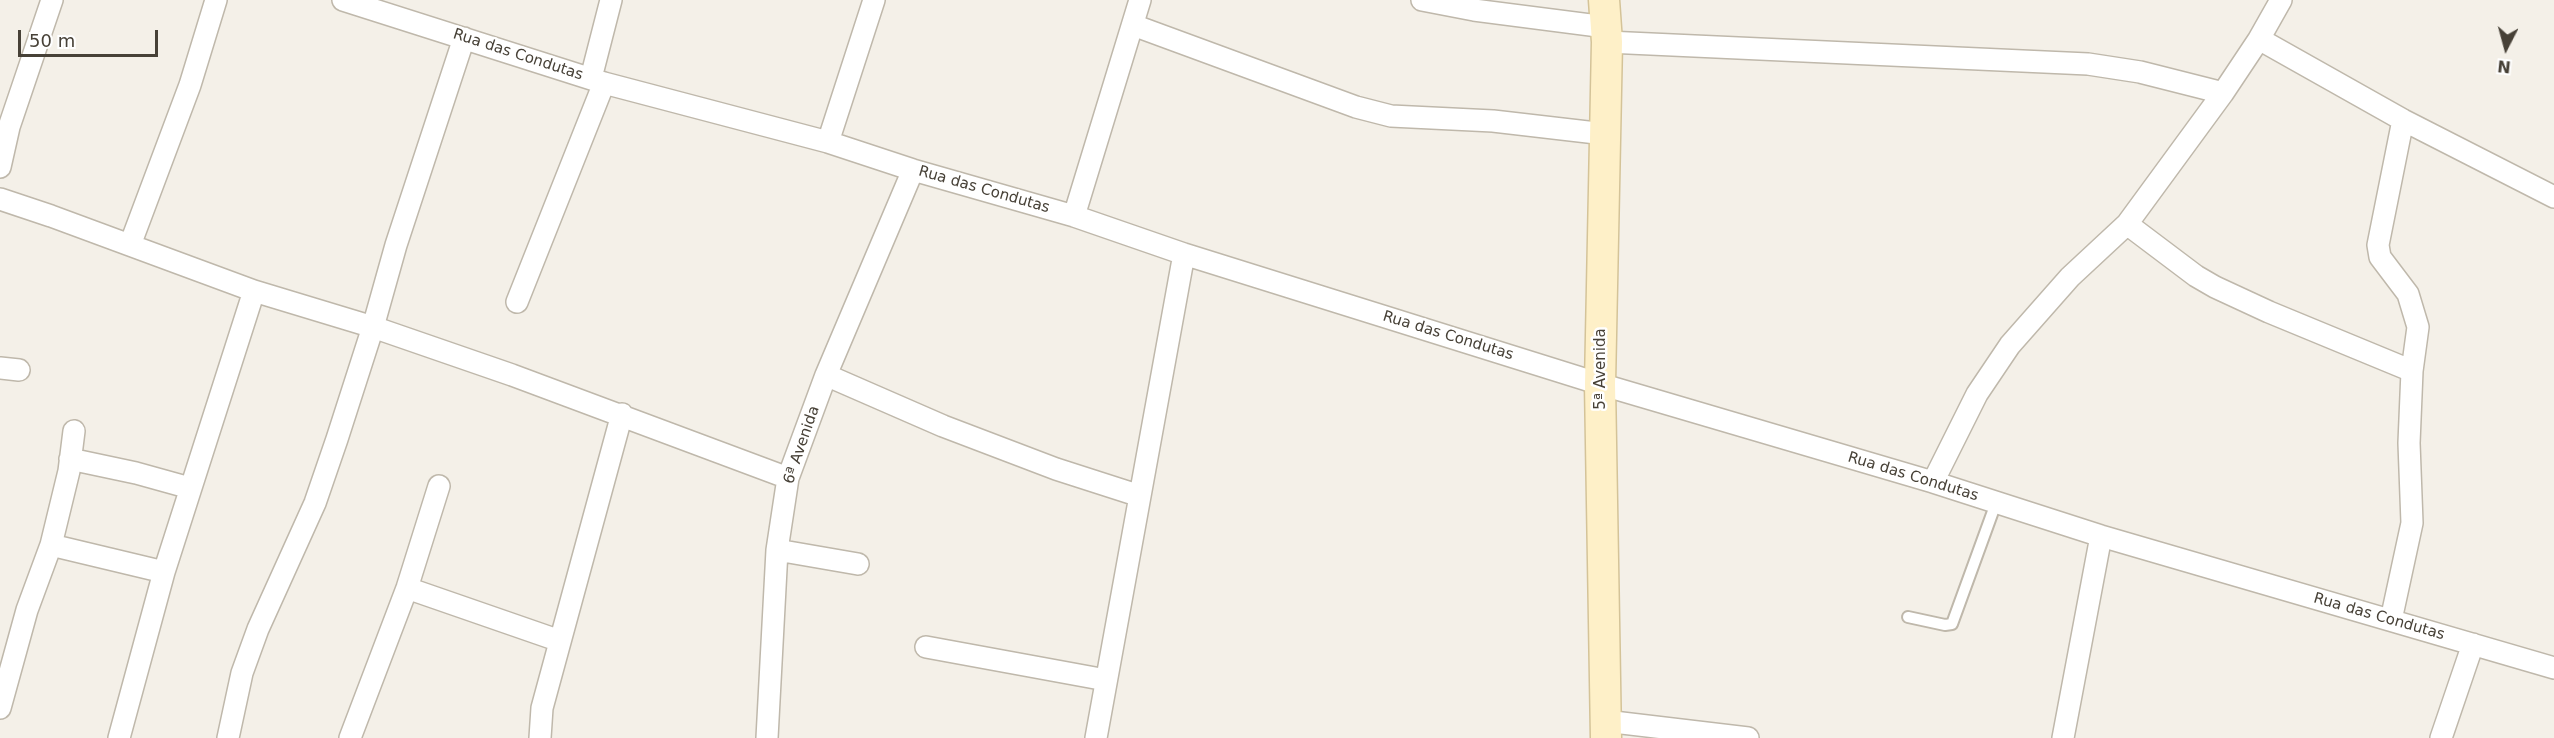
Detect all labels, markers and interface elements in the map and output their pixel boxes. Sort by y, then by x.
scale bar [21,18,160,56]
north arrow [2476,18,2536,78]
street label: Rua das Condutas [451,25,585,85]
text: 50 m [29,30,75,51]
text: N [2496,56,2512,77]
street label: Rua das Condutas [916,163,1052,217]
street label: Rua das Condutas [1381,308,1515,364]
street label: 5ª Avenida [1592,328,1610,410]
street label: 6ª Avenida [780,404,824,486]
street label: Rua das Condutas [1846,449,1980,505]
street label: Rua das Condutas [2311,590,2447,644]

